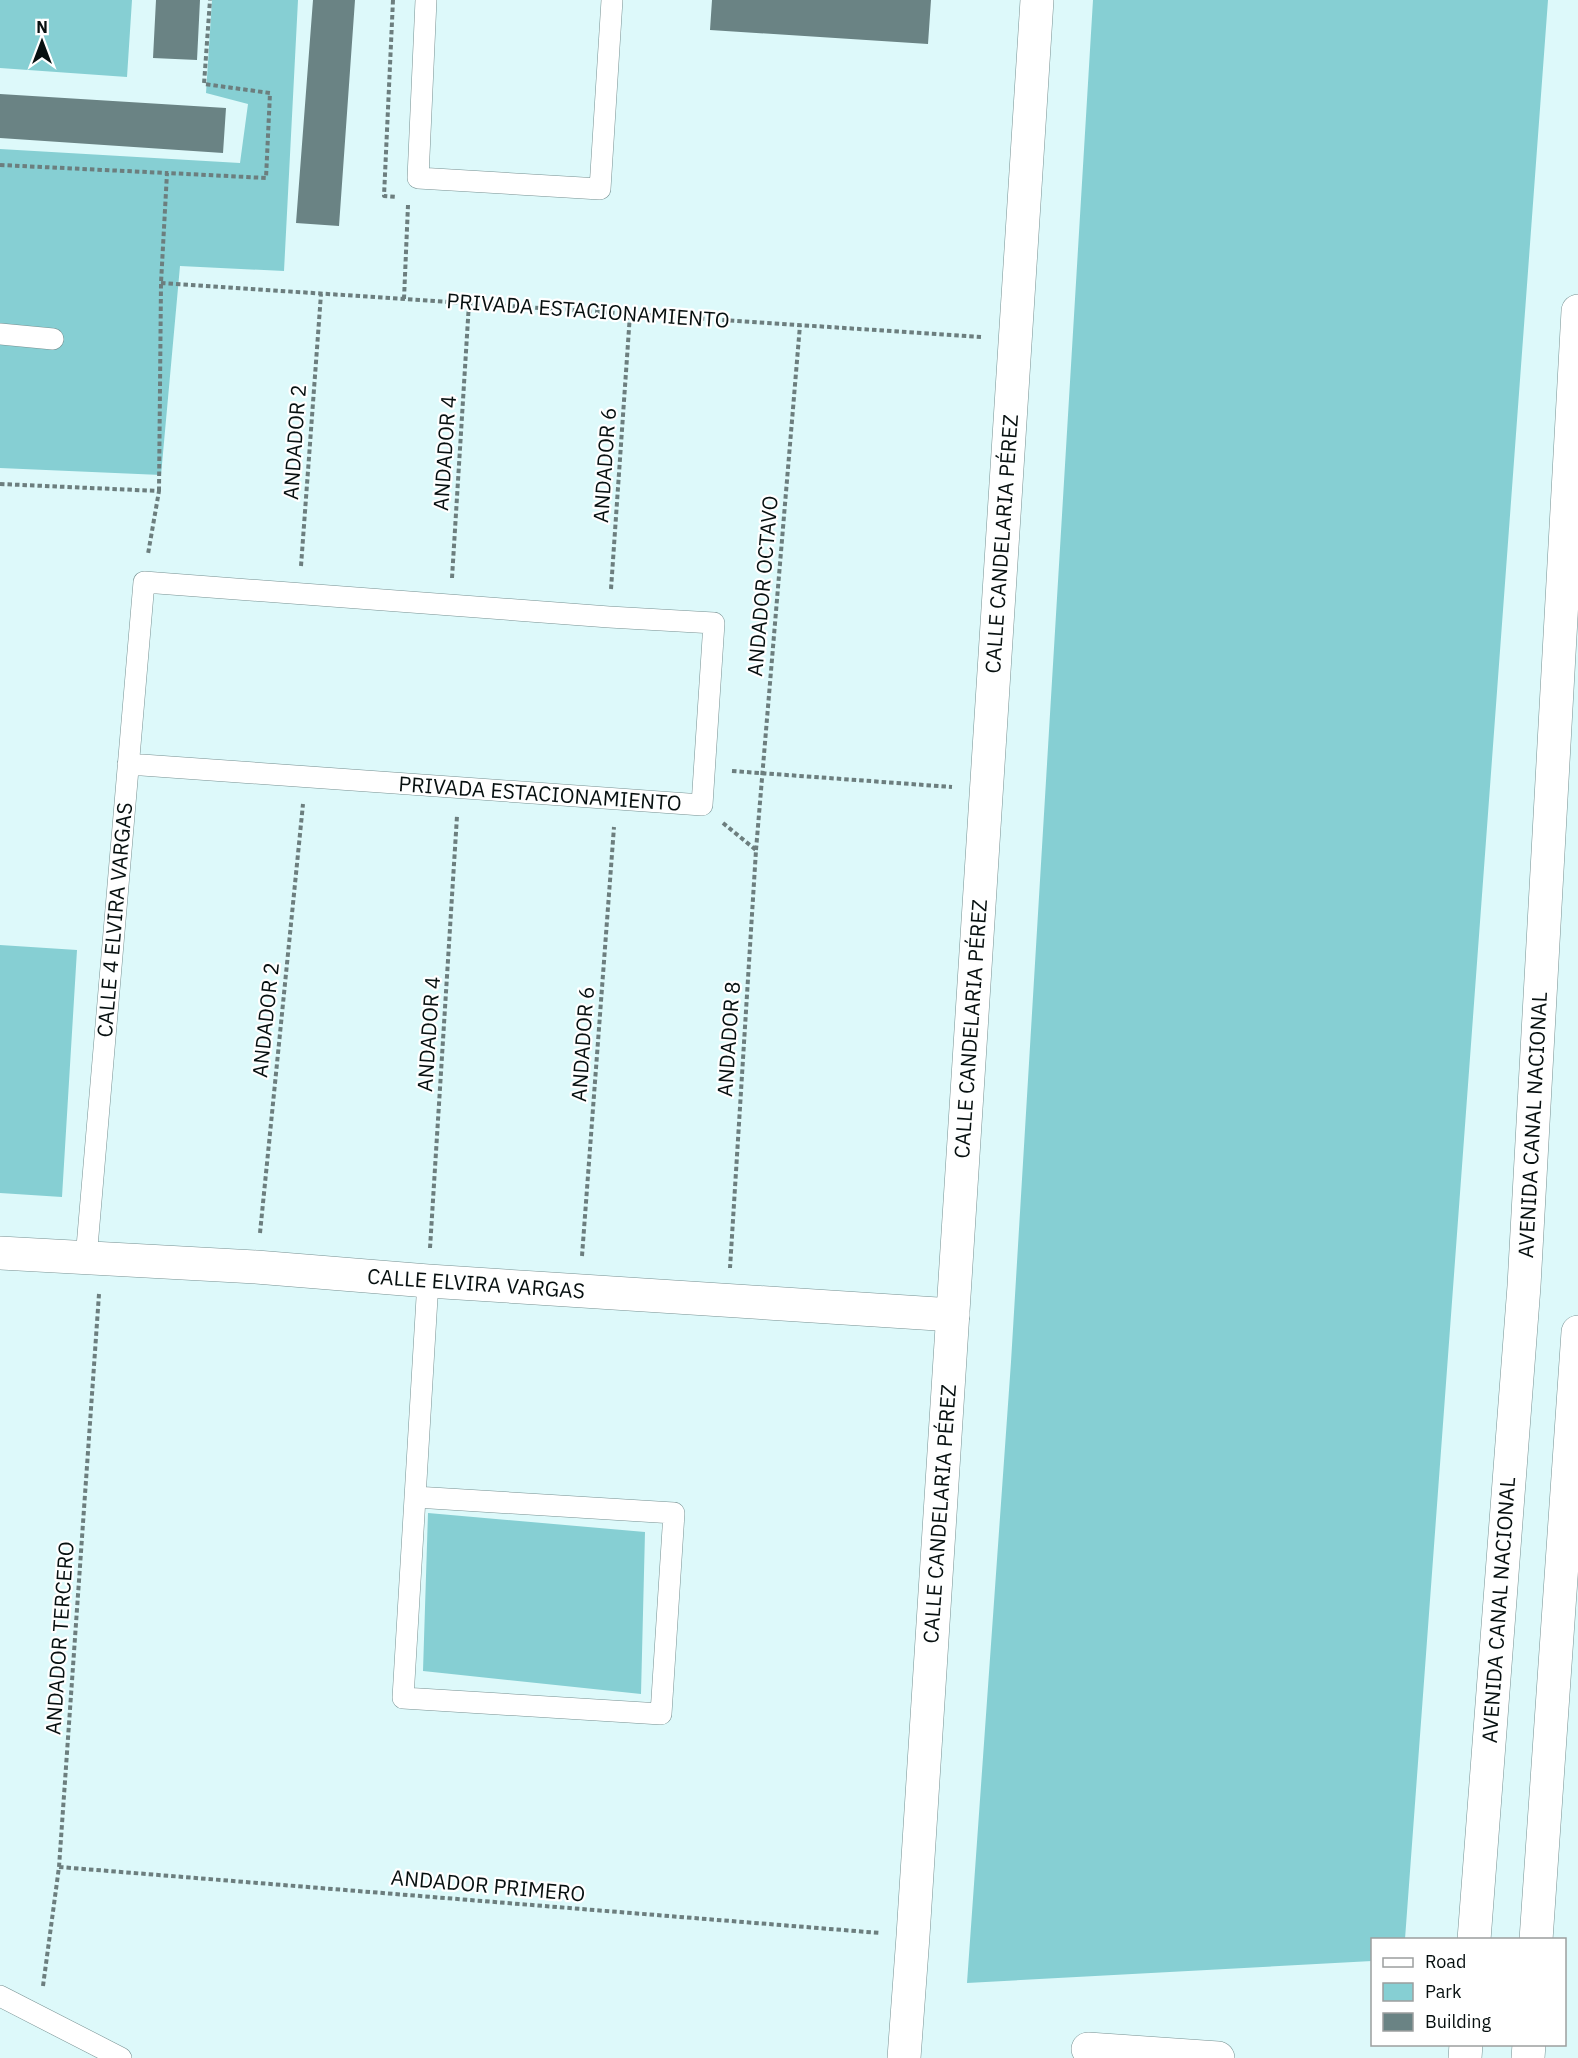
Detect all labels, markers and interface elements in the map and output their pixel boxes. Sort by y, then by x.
north arrow [12,12,72,72]
text: N [36,17,48,37]
street label: PRIVADA ESTACIONAMIENTO [446,286,731,334]
street label: ANDADOR 2 [276,383,312,501]
street label: ANDADOR 4 [426,394,462,512]
street label: ANDADOR 6 [586,406,622,524]
street label: CALLE CANDELARIA PÉREZ [978,413,1024,675]
street label: ANDADOR OCTAVO [740,494,784,678]
street label: PRIVADA ESTACIONAMIENTO [398,769,683,817]
street label: CALLE 4 ELVIRA VARGAS [90,801,138,1039]
street label: CALLE CANDELARIA PÉREZ [947,898,993,1160]
street label: ANDADOR 2 [245,961,285,1079]
street label: ANDADOR 4 [410,975,446,1093]
street label: ANDADOR 8 [710,980,746,1098]
street label: ANDADOR 6 [564,985,600,1103]
street label: AVENIDA CANAL NACIONAL [1511,991,1553,1259]
street label: CALLE ELVIRA VARGAS [366,1261,586,1305]
street label: CALLE CANDELARIA PÉREZ [916,1383,962,1645]
street label: AVENIDA CANAL NACIONAL [1475,1476,1521,1744]
street label: ANDADOR TERCERO [38,1540,80,1736]
street label: ANDADOR PRIMERO [390,1863,586,1907]
legend [1371,1938,1566,2046]
text: Road [1425,1950,1466,1973]
text: Park [1425,1980,1462,2003]
text: Building [1425,2010,1492,2033]

